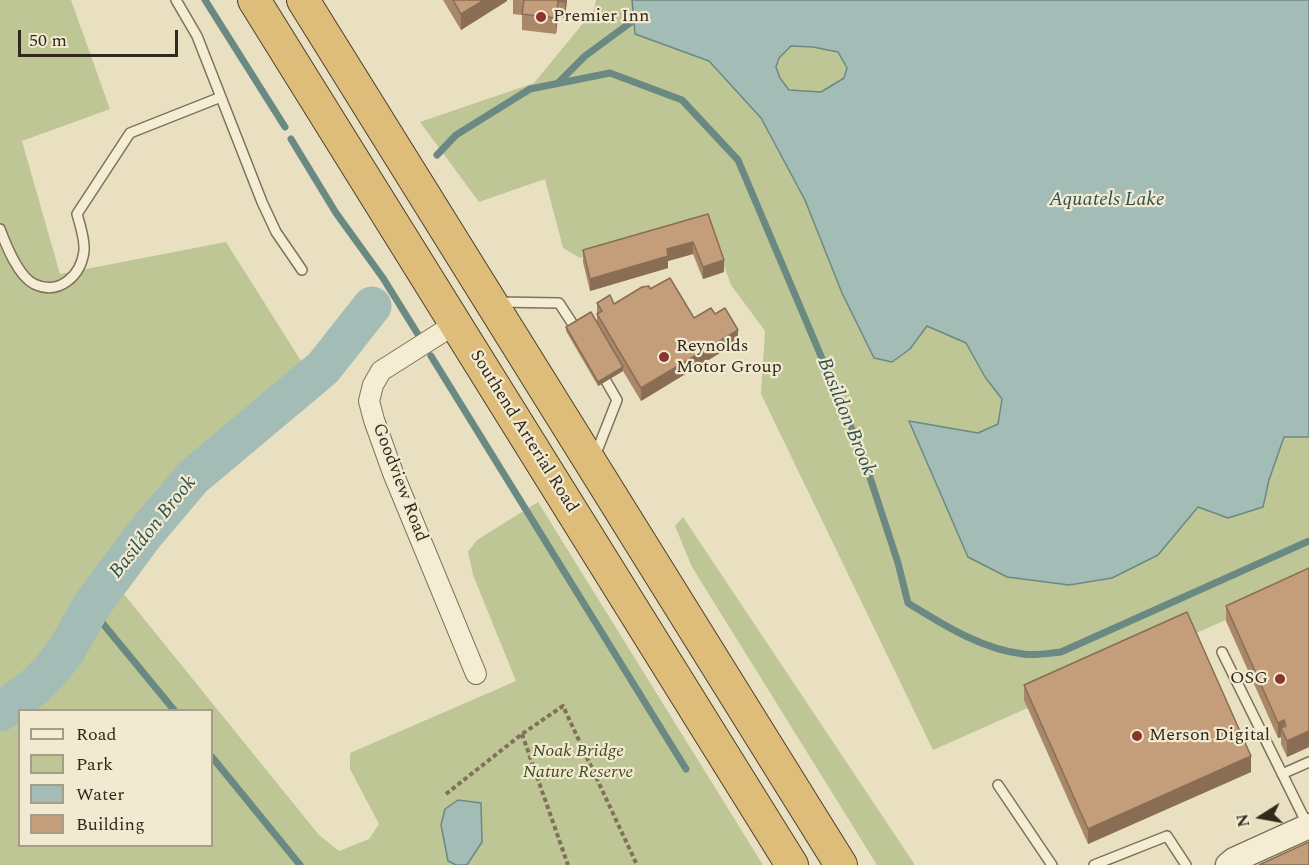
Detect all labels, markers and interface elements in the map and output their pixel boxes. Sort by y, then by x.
place label: Premier Inn [553,6,650,28]
marker: Premier Inn [534,10,548,24]
scale bar [21,18,182,56]
text: 50 m [29,27,67,54]
water label: Aquatels Lake [1049,189,1165,213]
place label: Reynolds Motor Group [676,336,782,378]
street label: Southend Arterial Road [464,347,582,517]
marker: Reynolds Motor Group [657,350,671,364]
water label: Basildon Brook [810,355,880,479]
street label: Goodview Road [366,421,432,545]
water label: Basildon Brook [105,472,203,584]
place label: OSG [1230,668,1268,690]
marker: OSG [1273,672,1287,686]
legend [18,709,213,847]
text: Road [76,721,117,748]
place label: Merson Digital [1149,725,1270,747]
marker: Merson Digital [1130,729,1144,743]
park label: Noak Bridge Nature Reserve [523,741,633,783]
text: Park [76,751,113,778]
text: Water [76,781,124,808]
north arrow [1231,787,1291,847]
text: Building [76,811,145,838]
text: N [1230,812,1256,829]

